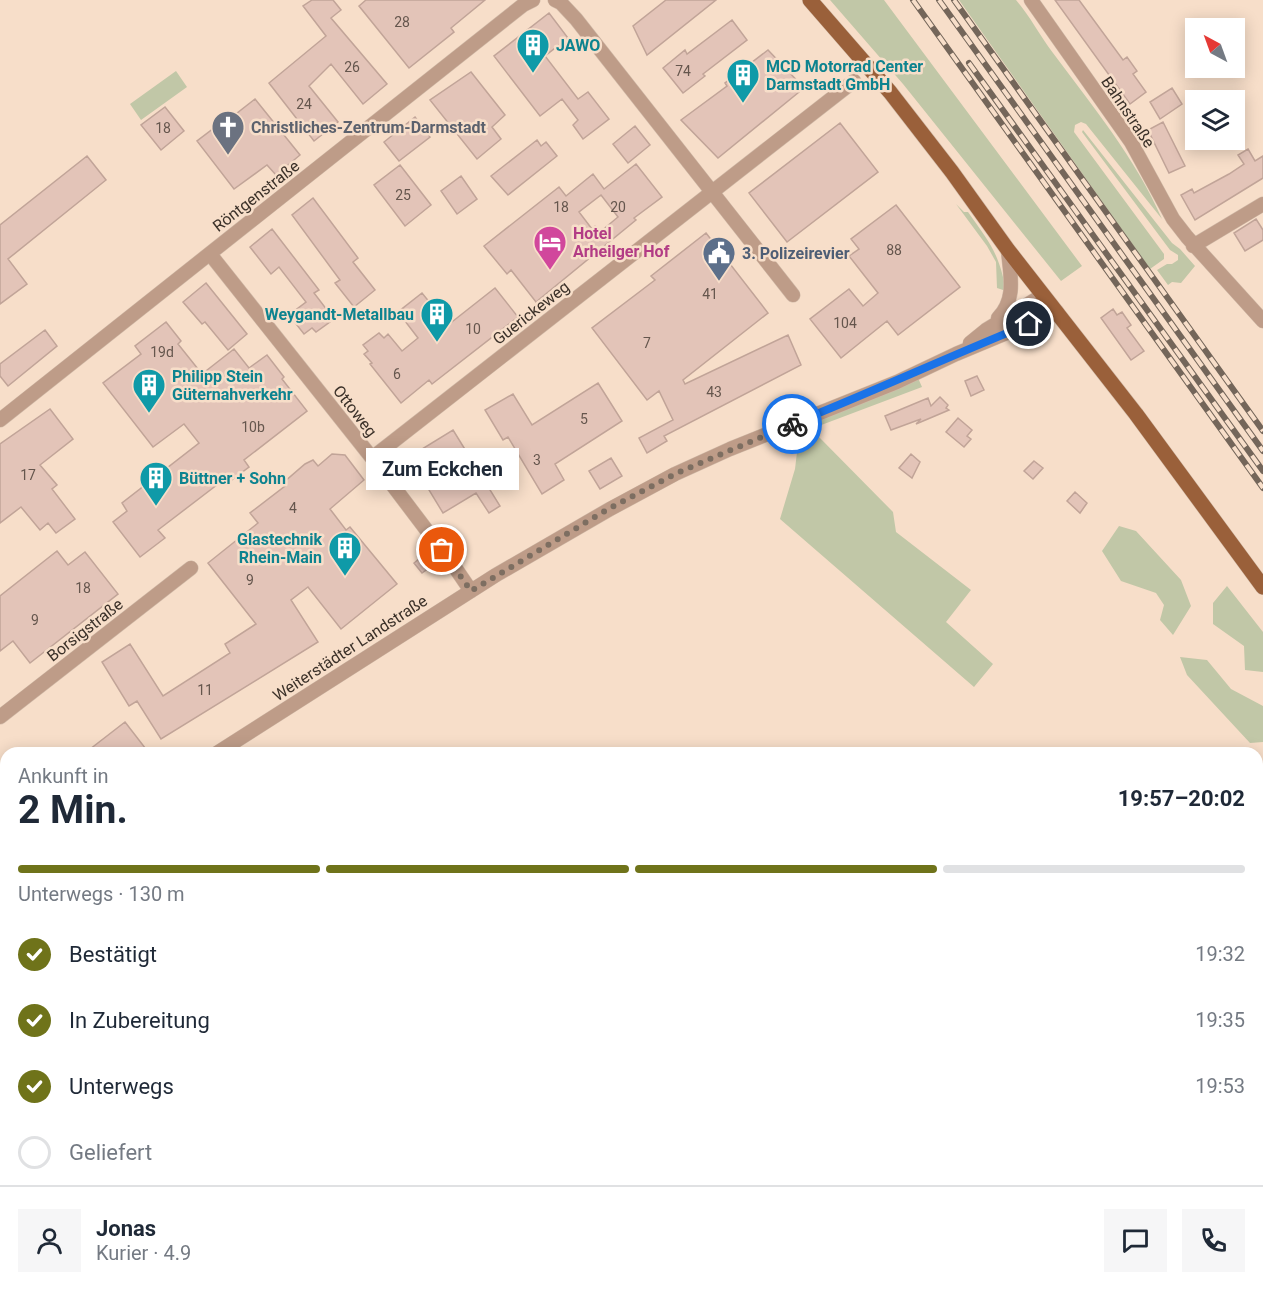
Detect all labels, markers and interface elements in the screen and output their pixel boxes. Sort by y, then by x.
house number: 28 [394,14,410,30]
north arrow [1185,18,1245,78]
map controls [1185,18,1245,150]
building icon: JAWO [515,27,551,74]
place label: JAWO [556,36,600,55]
building icon: MCD Motorrad Center Darmstadt GmbH [725,57,761,104]
place label: MCD Motorrad Center Darmstadt GmbH [766,57,923,94]
house number: 26 [344,59,360,75]
house number: 74 [675,63,691,79]
street label: Bahnstraße [1097,73,1159,151]
button: layers [1185,90,1245,150]
house number: 24 [296,96,312,112]
church icon: Christliches-Zentrum-Darmstadt [210,109,246,156]
place label: Christliches-Zentrum-Darmstadt [251,118,487,137]
house number: 18 [155,120,171,136]
street label: Röntgenstraße [209,156,303,236]
house number: 25 [395,187,411,203]
house number: 18 [553,199,569,215]
house number: 20 [610,199,626,215]
hotel icon: Hotel Arheilger Hof [532,224,568,271]
place label: Hotel Arheilger Hof [573,224,670,261]
public building icon: 3. Polizeirevier [701,235,737,282]
house number: 88 [886,242,902,258]
place label: 3. Polizeirevier [742,244,850,263]
street label: Guerickeweg [489,277,573,349]
house number: 41 [702,286,718,302]
building icon: Weygandt-Metallbau [419,296,455,343]
pin [1003,298,1054,349]
place label: Weygandt-Metallbau [265,305,414,324]
icon: home [1012,307,1045,340]
house number: 104 [833,315,857,331]
house number: 10 [465,321,481,337]
house number: 7 [643,335,651,351]
house number: 19d [150,344,174,360]
house number: 6 [393,366,401,382]
building icon: Philipp Stein Güternahverkehr [131,367,167,414]
place label: Philipp Stein Güternahverkehr [172,367,293,404]
street label: Ottoweg [329,382,381,440]
house number: 43 [706,384,722,400]
courier [762,394,822,454]
icon: bike [776,408,809,441]
house number: 5 [580,411,588,427]
house number: 10b [241,419,265,435]
callout: Zum Eckchen [366,448,518,490]
house number: 3 [533,452,541,468]
text: Zum Eckchen [382,457,503,481]
building icon: Büttner + Sohn [138,460,174,507]
house number: 17 [20,467,36,483]
place label: Büttner + Sohn [179,469,286,488]
house number: 4 [289,500,297,516]
pin [416,524,467,575]
place label: Glastechnik Rhein-Main [237,530,322,567]
building icon: Glastechnik Rhein-Main [327,530,363,577]
icon: bag [425,533,458,566]
house number: 9 [246,572,254,588]
house number: 18 [75,580,91,596]
street label: Weiterstädter Landstraße [269,591,431,705]
street label: Borsigstraße [43,595,127,665]
house number: 9 [31,612,39,628]
house number: 11 [197,682,213,698]
text: Ankunft in [18,764,109,788]
text: 19:57–20:02 [1118,786,1245,811]
text: 2 Min. [18,787,128,833]
text: Unterwegs · 130 m [18,882,185,906]
icon: check [18,938,51,971]
text: Bestätigt [69,942,157,967]
text: 19:32 [1195,942,1245,966]
icon: check [18,1004,51,1037]
text: In Zubereitung [69,1008,210,1033]
text: 19:35 [1195,1008,1245,1032]
icon: check [18,1070,51,1103]
text: Unterwegs [69,1074,174,1099]
text: 19:53 [1195,1074,1245,1098]
text: Geliefert [69,1140,152,1165]
button: person [18,1209,81,1272]
button: chat [1104,1209,1167,1272]
button: phone [1182,1209,1245,1272]
text: Jonas [96,1216,156,1241]
text: Kurier · 4.9 [96,1241,191,1265]

